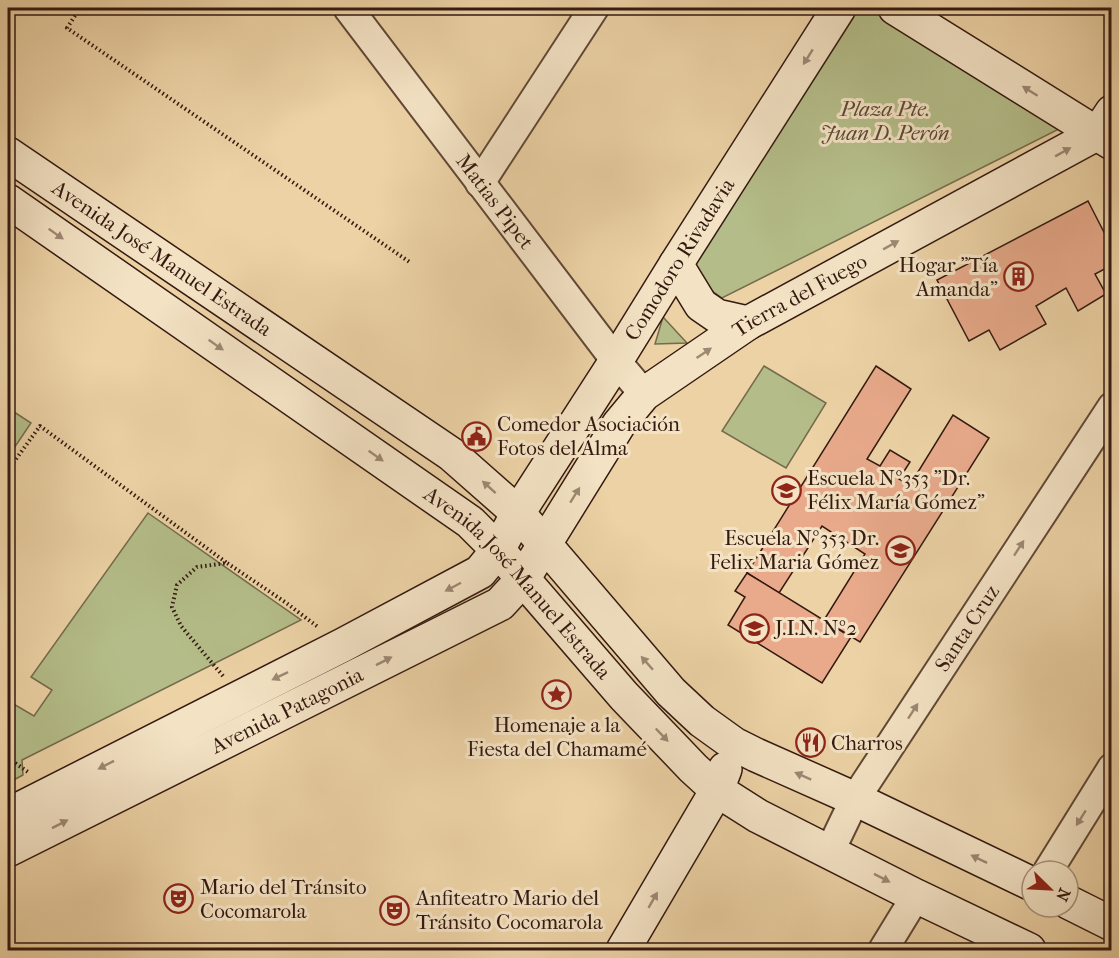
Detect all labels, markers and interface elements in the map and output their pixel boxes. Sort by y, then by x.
one-way arrow [802,49,813,65]
one-way arrow [1022,86,1038,97]
park label: Plaza Pte. Juan D. Perón [820,97,950,145]
one-way arrow [1054,147,1071,157]
street label: Matias Pipet [451,149,539,254]
street label: Comodoro Rivadavia [620,174,740,345]
street label: Avenida José Manuel Estrada [47,175,276,341]
one-way arrow [47,228,63,240]
one-way arrow [883,240,900,250]
street label: Tierra del Fuego [728,249,871,342]
place label: Hogar "Tía Amanda" [899,253,998,301]
building icon: Hogar "Tía Amanda" [1003,261,1035,293]
one-way arrow [208,339,224,350]
one-way arrow [696,347,712,359]
place label: Comedor Asociación Fotos del Alma [497,412,680,460]
public building icon: Comedor Asociación Fotos del Alma [460,420,492,452]
one-way arrow [368,450,384,461]
place label: Escuela Nº353 "Dr. Félix María Gómez" [807,466,985,514]
school or university icon: Escuela Nº353 "Dr. Félix María Gómez" [770,474,802,506]
street label: Avenida José Manuel Estrada [418,481,616,684]
one-way arrow [482,481,497,494]
one-way arrow [570,486,581,503]
place label: Escuela Nº353 Dr. Felix Maria Gómez [709,526,879,574]
school or university icon: Escuela Nº353 Dr. Felix Maria Gómez [884,534,916,566]
one-way arrow [1014,539,1025,556]
street label: Santa Cruz [930,580,1004,676]
one-way arrow [445,582,462,591]
school or university icon: J.I.N. Nº2 [738,612,770,644]
place label: J.I.N. Nº2 [773,616,857,640]
one-way arrow [640,656,654,671]
one-way arrow [376,657,393,666]
street label: Avenida Patagonia [206,662,367,759]
one-way arrow [272,672,289,681]
place icon: Homenaje a la Fiesta del Chamamé [541,678,573,710]
one-way arrow [907,703,918,719]
place label: Homenaje a la Fiesta del Chamamé [467,713,647,761]
restaurant icon: Charros [794,727,826,759]
one-way arrow [655,728,669,743]
place label: Charros [831,731,903,755]
one-way arrow [98,760,115,769]
one-way arrow [794,771,812,780]
one-way arrow [1075,810,1086,826]
one-way arrow [51,819,68,829]
one-way arrow [971,854,988,864]
north arrow [1020,859,1080,919]
one-way arrow [873,873,891,883]
place label: Mario del Tránsito Cocomarola [200,875,367,923]
theatre icon: Mario del Tránsito Cocomarola [163,883,195,915]
text: N [1052,885,1074,905]
place label: Anfiteatro Mario del Tránsito Cocomarola [415,886,603,934]
one-way arrow [647,892,658,908]
theatre icon: Anfiteatro Mario del Tránsito Cocomarola [379,894,411,926]

